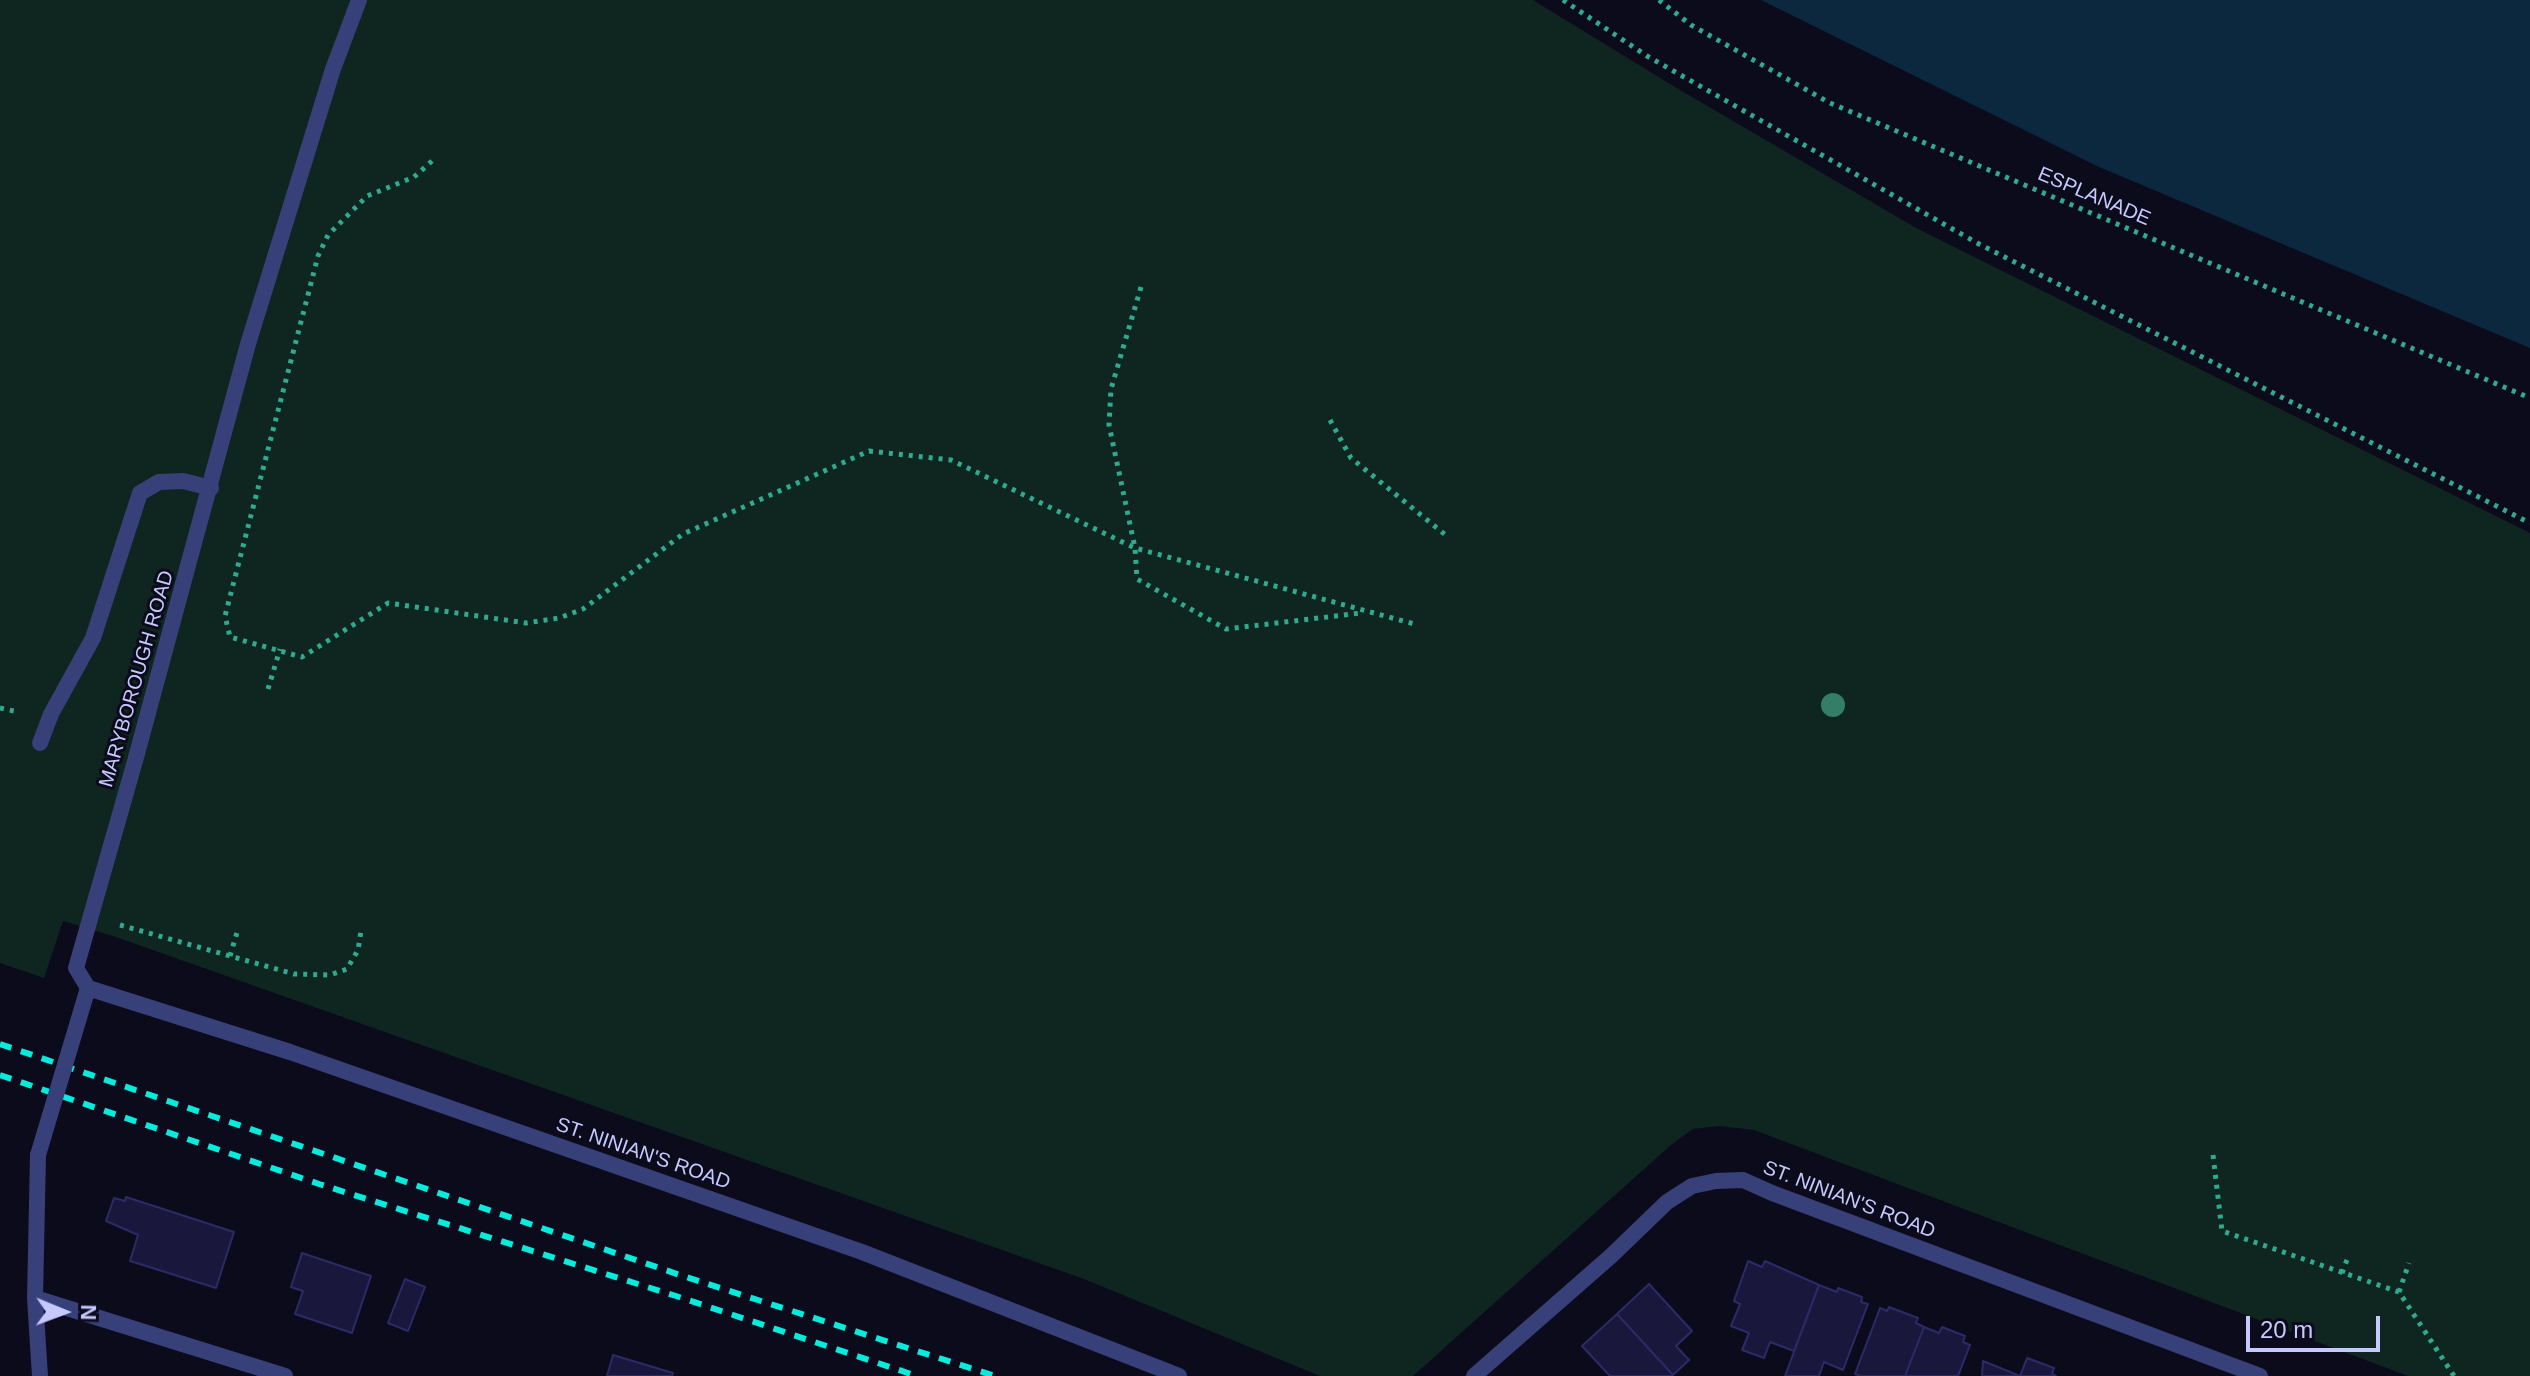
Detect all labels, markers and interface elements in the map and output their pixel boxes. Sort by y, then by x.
street label: ESPLANADE [2034,163,2154,231]
street label: MARYBOROUGH ROAD [95,568,179,790]
street label: ST. NINIAN'S ROAD [553,1113,733,1195]
street label: ST. NINIAN'S ROAD [1759,1156,1939,1244]
north arrow [24,1272,104,1352]
scale bar [2250,1300,2384,1350]
text: N [76,1304,101,1321]
text: 20 m [2260,1316,2313,1343]

